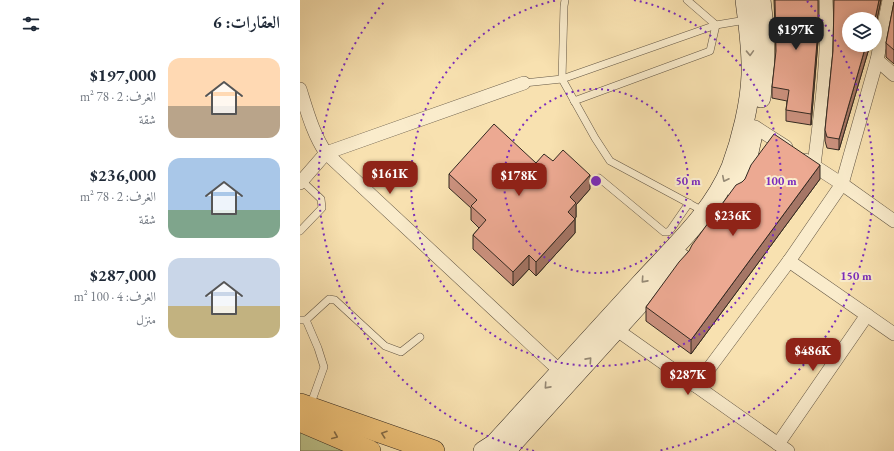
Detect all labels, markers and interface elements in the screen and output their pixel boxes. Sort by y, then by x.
text: العقارات: 6 [213,11,280,33]
map controls [842,12,882,52]
button: layers [842,12,882,52]
icon: filters [20,13,42,35]
pin: $197K [768,17,824,51]
text: $197K [778,21,814,38]
one-way arrow [746,50,754,56]
text: $197,000 [90,64,156,86]
icon: home [200,74,248,122]
text: الغرف: 2 · 78 m² [80,88,156,105]
text: شقة [139,111,156,128]
pin: $161K [362,161,418,195]
pin: $178K [491,163,547,197]
text: $236,000 [90,164,156,186]
text: $161K [372,165,408,182]
text: $178K [501,167,537,184]
text: 50 m [675,173,701,189]
text: 100 m [765,173,797,189]
icon: home [200,174,248,222]
centre of rings [589,174,603,188]
one-way arrow [722,175,730,182]
text: الغرف: 2 · 78 m² [80,188,156,205]
pin: $236K [705,203,761,237]
text: $236K [715,207,751,224]
text: شقة [139,211,156,228]
text: $287,000 [90,264,156,286]
text: 150 m [840,268,872,284]
icon: home [200,274,248,322]
one-way arrow [641,275,649,283]
text: الغرف: 4 · 100 m² [74,288,156,305]
text: منزل [136,311,156,328]
pin: $486K [785,338,841,372]
text: $486K [795,342,831,359]
one-way arrow [585,357,592,365]
pin: $287K [660,362,716,396]
text: $287K [670,366,706,383]
one-way arrow [544,381,551,389]
one-way arrow [381,430,388,438]
one-way arrow [331,431,338,439]

